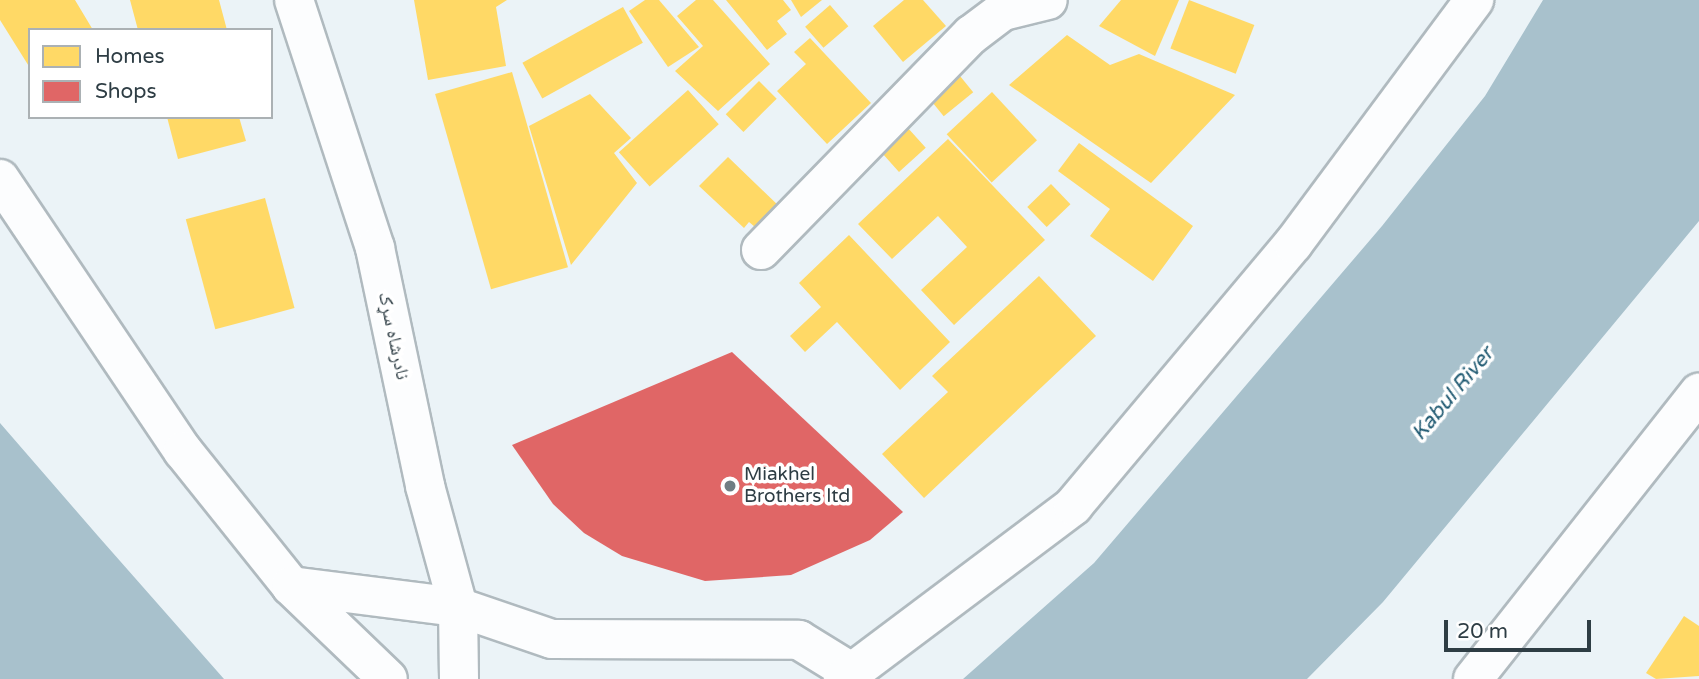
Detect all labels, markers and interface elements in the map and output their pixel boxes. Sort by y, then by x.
legend [28,28,273,119]
text: Homes [95,44,165,69]
text: Shops [95,79,157,104]
street label: نادرشاه سړک [373,290,413,382]
water label: Kabul River [1407,342,1499,446]
place label: Miakhel Brothers ltd [744,464,850,508]
marker: Miakhel Brothers ltd [722,478,738,494]
scale bar [1447,606,1594,650]
text: 20 m [1457,619,1508,644]

